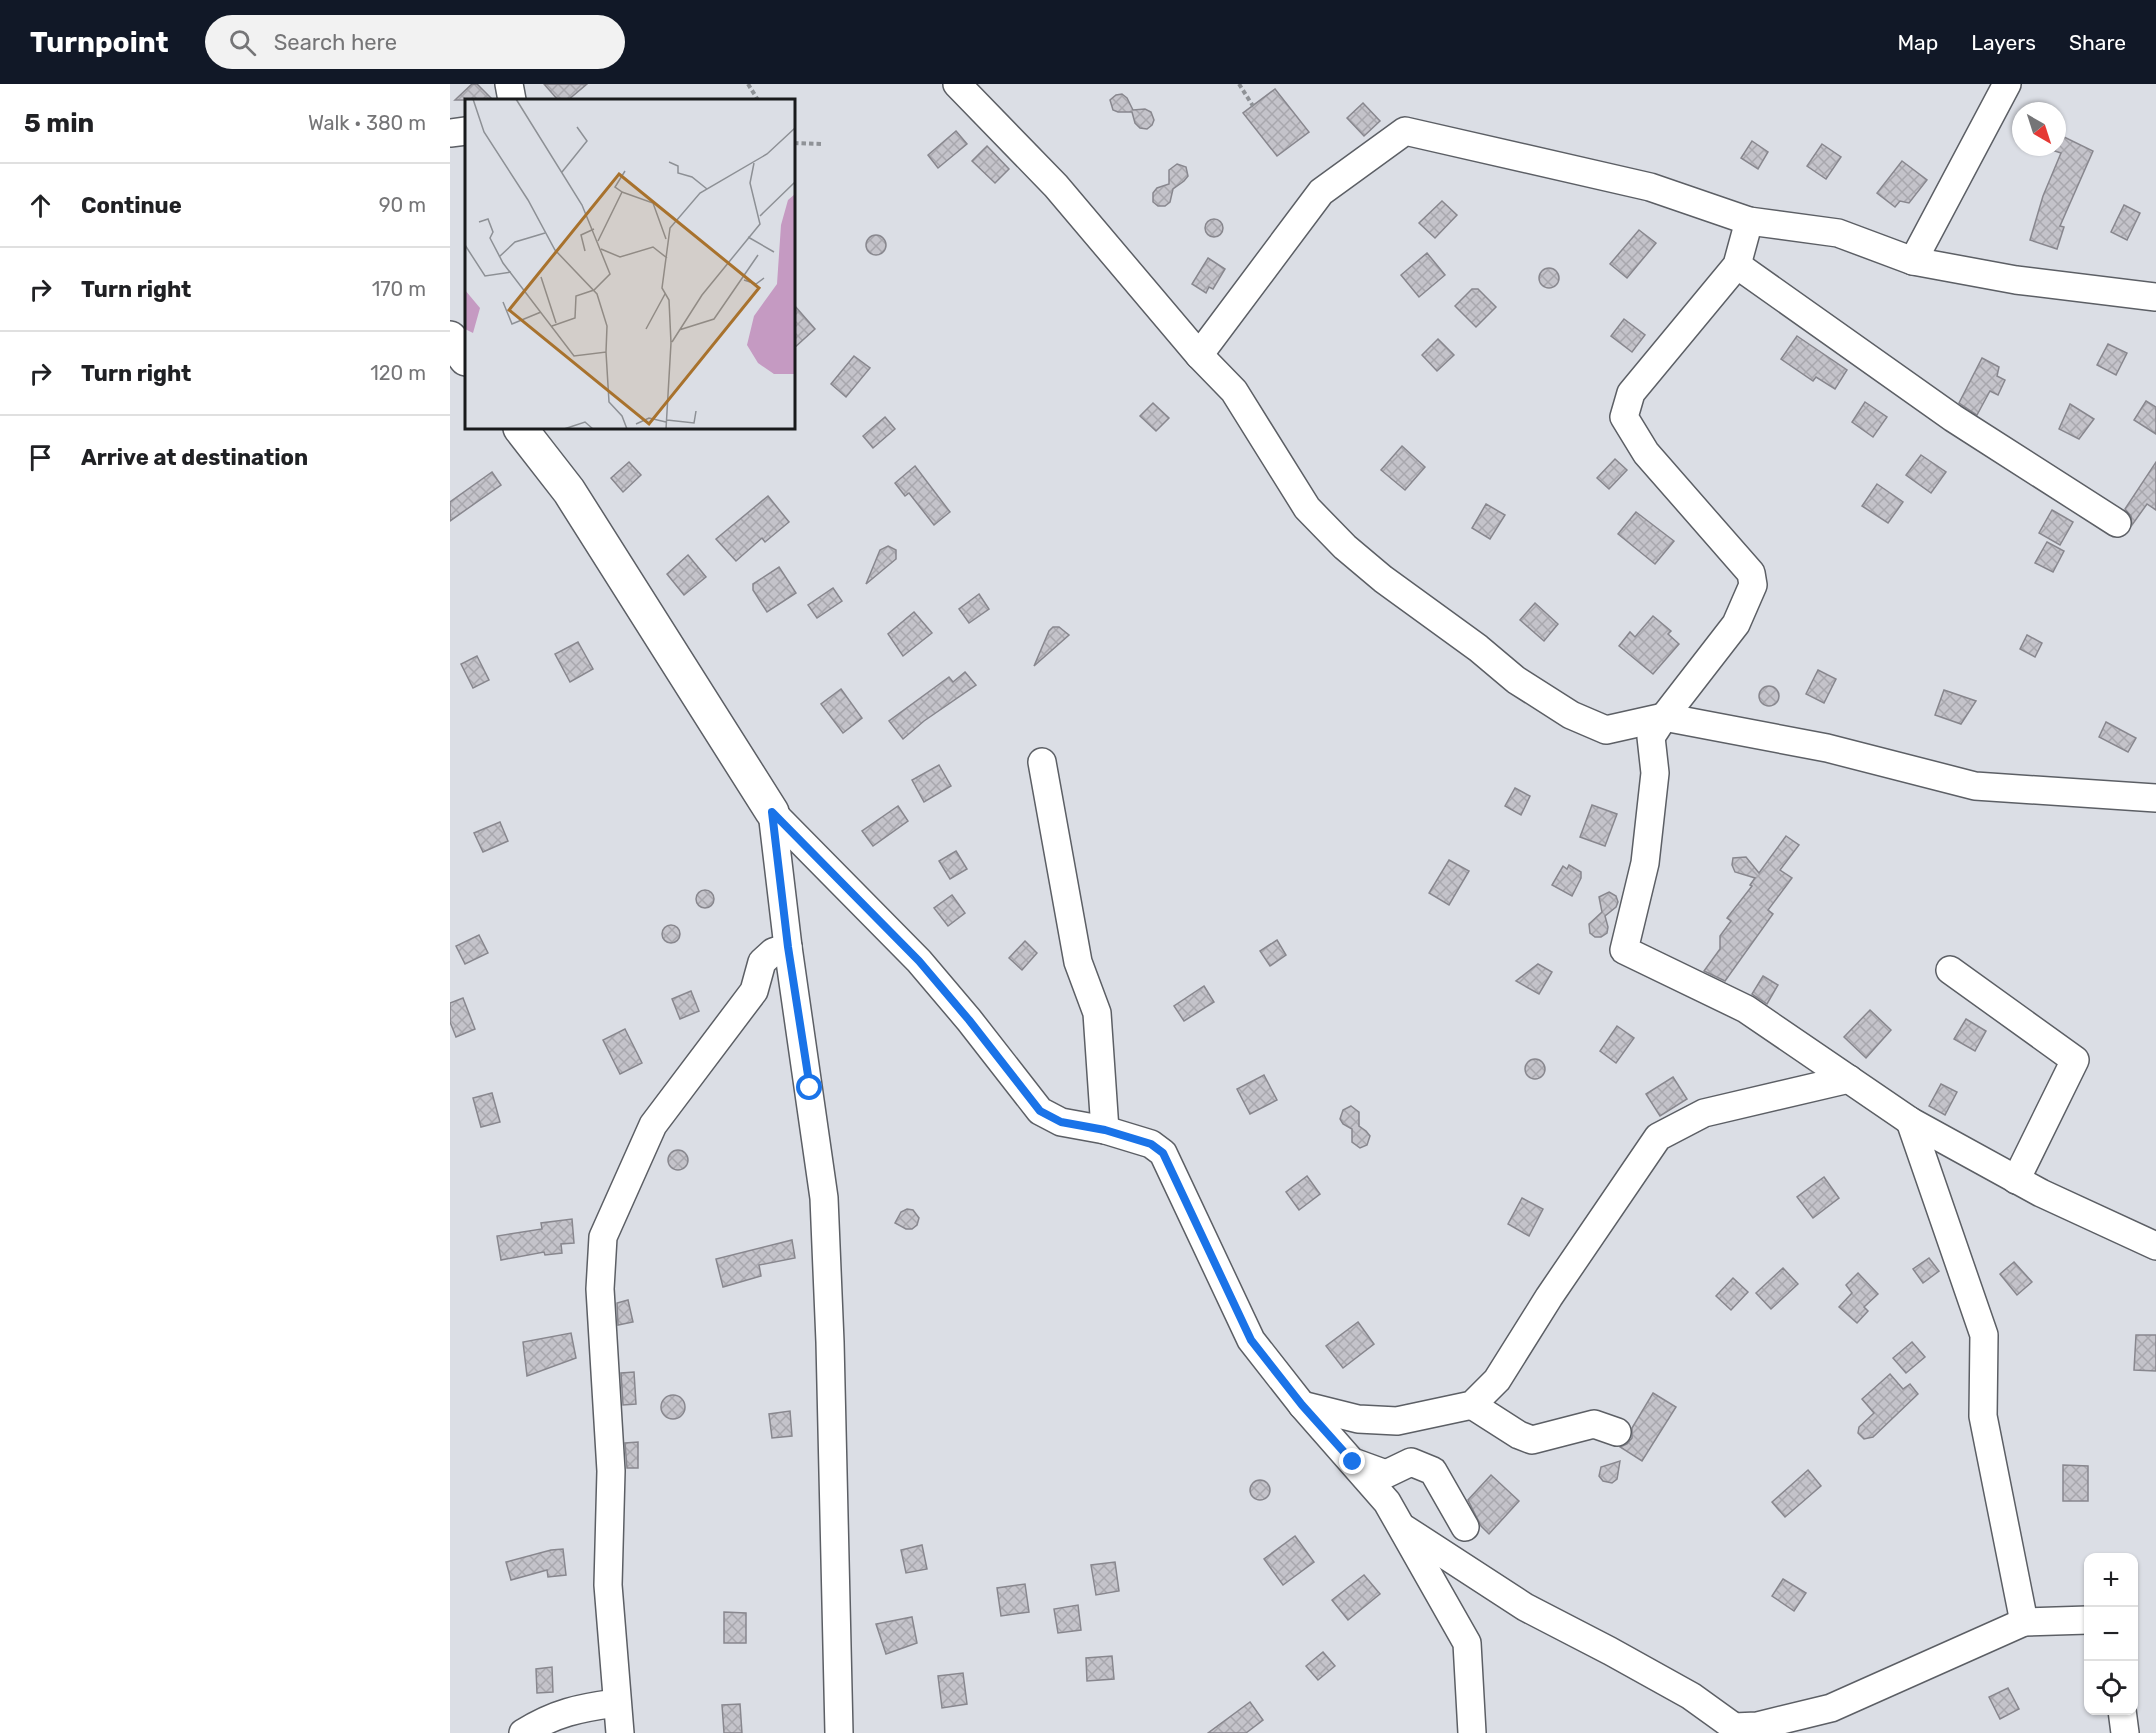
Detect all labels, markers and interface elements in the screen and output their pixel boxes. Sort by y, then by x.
search box [205,15,625,69]
text: Turnpoint [30,26,169,59]
icon: search [226,26,259,59]
text: Search here [274,29,397,56]
text: Map [1897,30,1938,55]
text: Layers [1971,30,2036,55]
text: Share [2069,30,2126,55]
inset map [465,99,795,429]
north arrow [2012,102,2066,156]
text: 5 min [24,108,94,139]
text: Walk · 380 m [308,111,426,135]
icon: ahead [24,189,57,222]
text: Continue [81,192,182,219]
text: 90 m [379,193,426,217]
icon: right [24,273,57,306]
text: Turn right [81,276,191,303]
text: 170 m [372,277,426,301]
icon: right [24,357,57,390]
text: Turn right [81,360,191,387]
text: 120 m [370,361,426,385]
icon: arrive [24,441,57,474]
text: Arrive at destination [81,444,308,471]
route start [796,1074,822,1100]
route end [1339,1448,1365,1474]
map controls [2084,1553,2138,1715]
button: + [2084,1553,2138,1607]
button: − [2084,1607,2138,1661]
button: locate [2084,1661,2138,1715]

